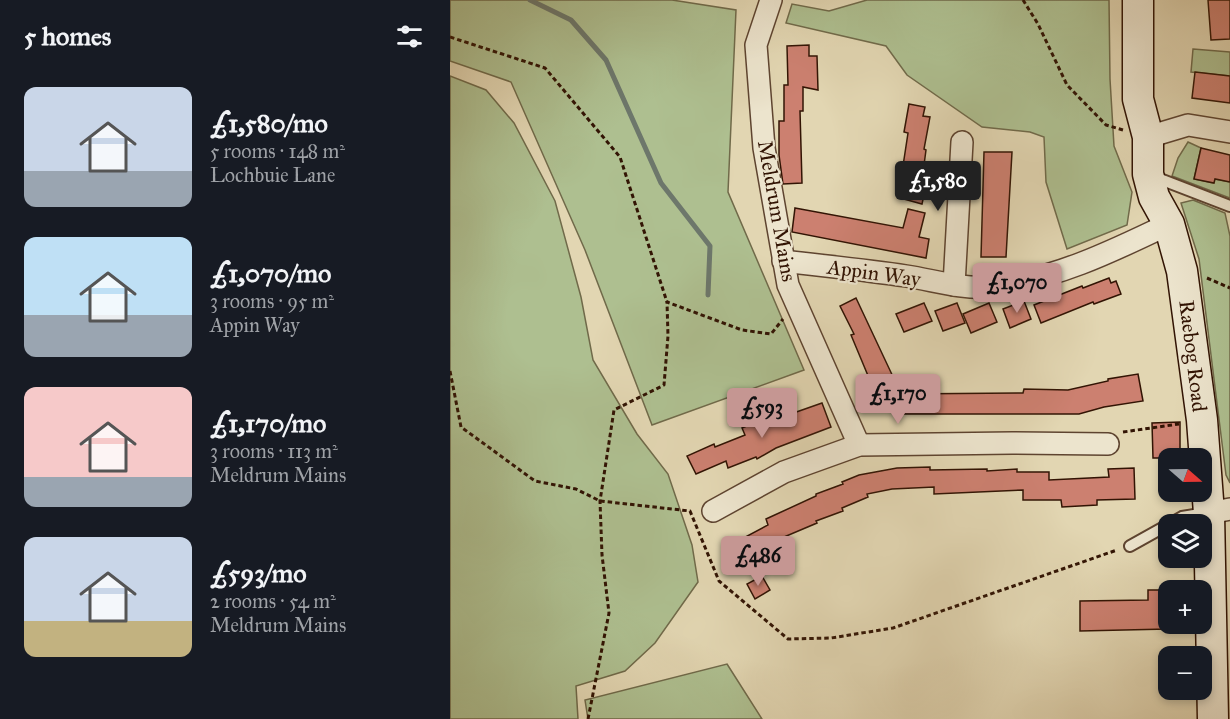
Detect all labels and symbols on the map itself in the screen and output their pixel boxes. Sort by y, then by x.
street label: Meldrum Mains [752,138,802,284]
pin: £1,580 [889,161,987,212]
street label: Appin Way [825,253,924,293]
pin: £1,070 [968,263,1066,314]
street label: Raebog Road [1173,299,1213,414]
pin: £1,170 [849,374,947,425]
pin: £593 [726,388,798,439]
north arrow [1158,448,1212,502]
pin: £486 [722,536,794,587]

